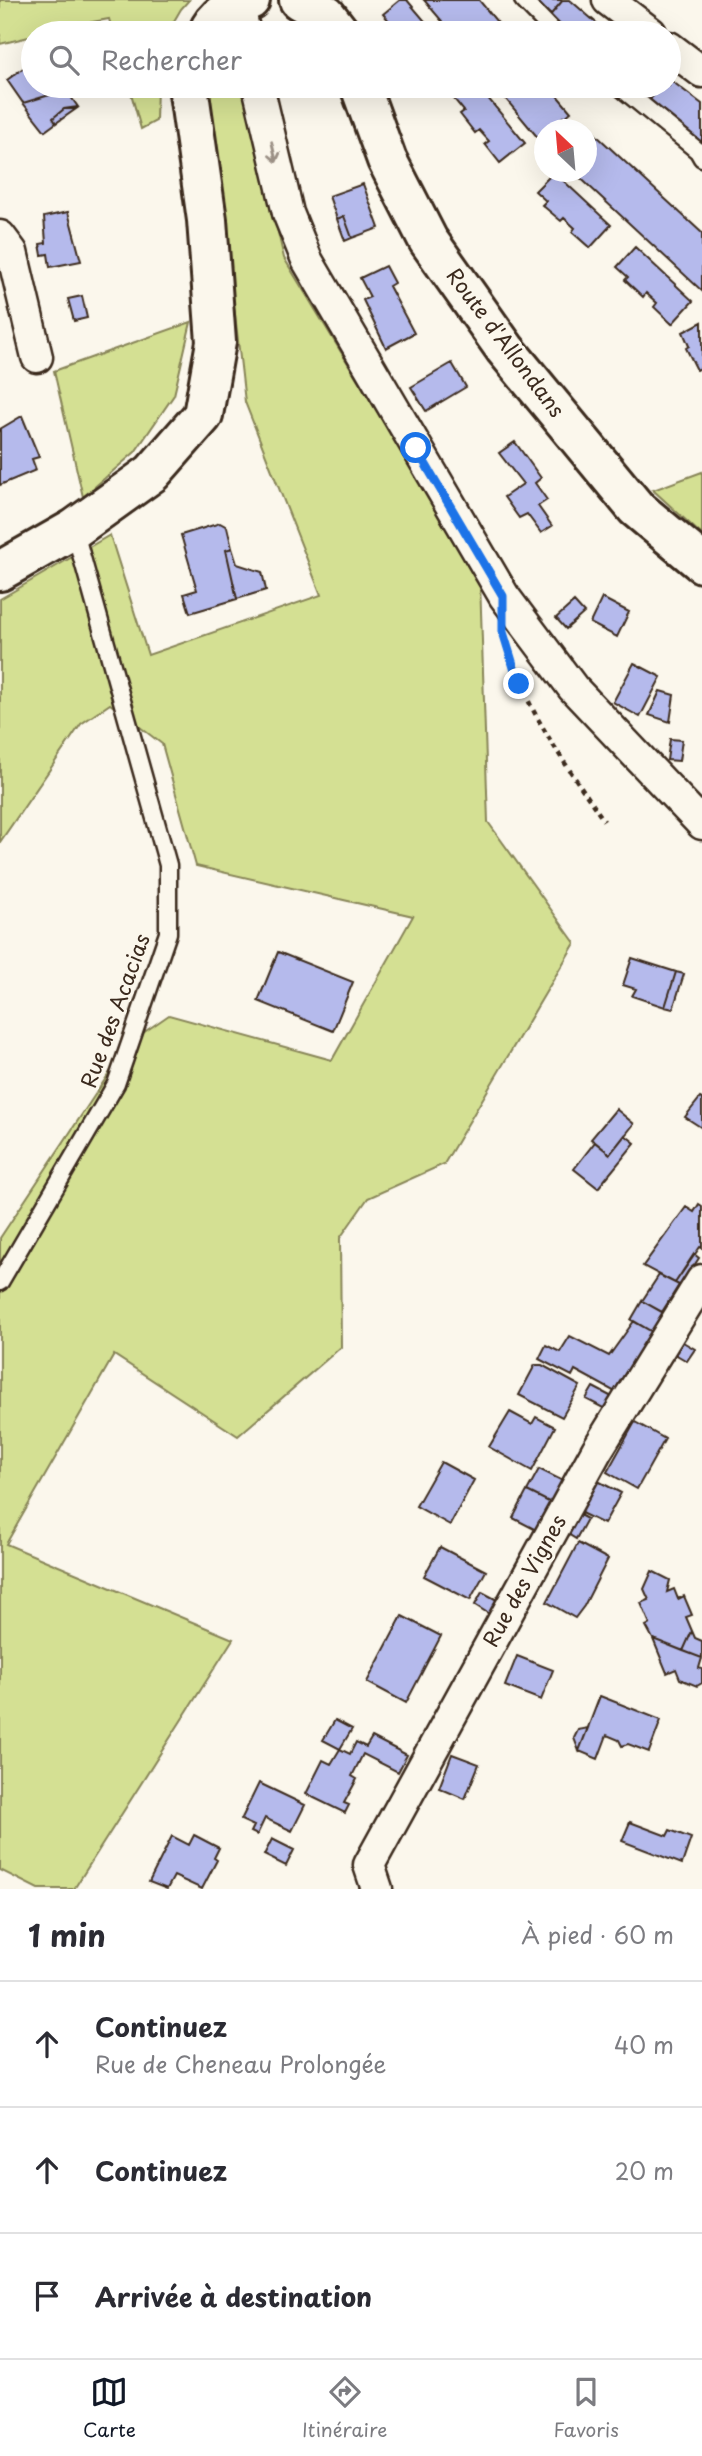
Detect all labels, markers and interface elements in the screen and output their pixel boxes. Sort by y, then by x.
search box [21,21,681,98]
text: Rechercher [101,40,242,79]
icon: search [45,41,83,79]
north arrow [534,119,597,182]
one-way arrow [267,140,281,163]
street label: Route d'Allondans [440,260,574,423]
route start [400,432,431,463]
route end [503,668,534,699]
street label: Rue des Acacias [71,929,157,1092]
street label: Rue des Vignes [474,1508,573,1652]
text: 1 min [28,1912,106,1957]
text: À pied · 60 m [521,1917,674,1952]
text: Continuez [95,2007,227,2046]
icon: ahead [28,2025,66,2063]
text: 40 m [614,2027,674,2062]
text: Rue de Cheneau Prolongée [95,2046,386,2081]
icon: ahead [28,2151,66,2189]
text: Continuez [95,2151,227,2190]
text: 20 m [615,2153,674,2188]
icon: arrive [28,2277,66,2315]
text: Arrivée à destination [95,2277,372,2316]
tab: Carte [83,2373,136,2443]
tab: Itinéraire [302,2373,387,2443]
tab: Favoris [554,2373,619,2443]

